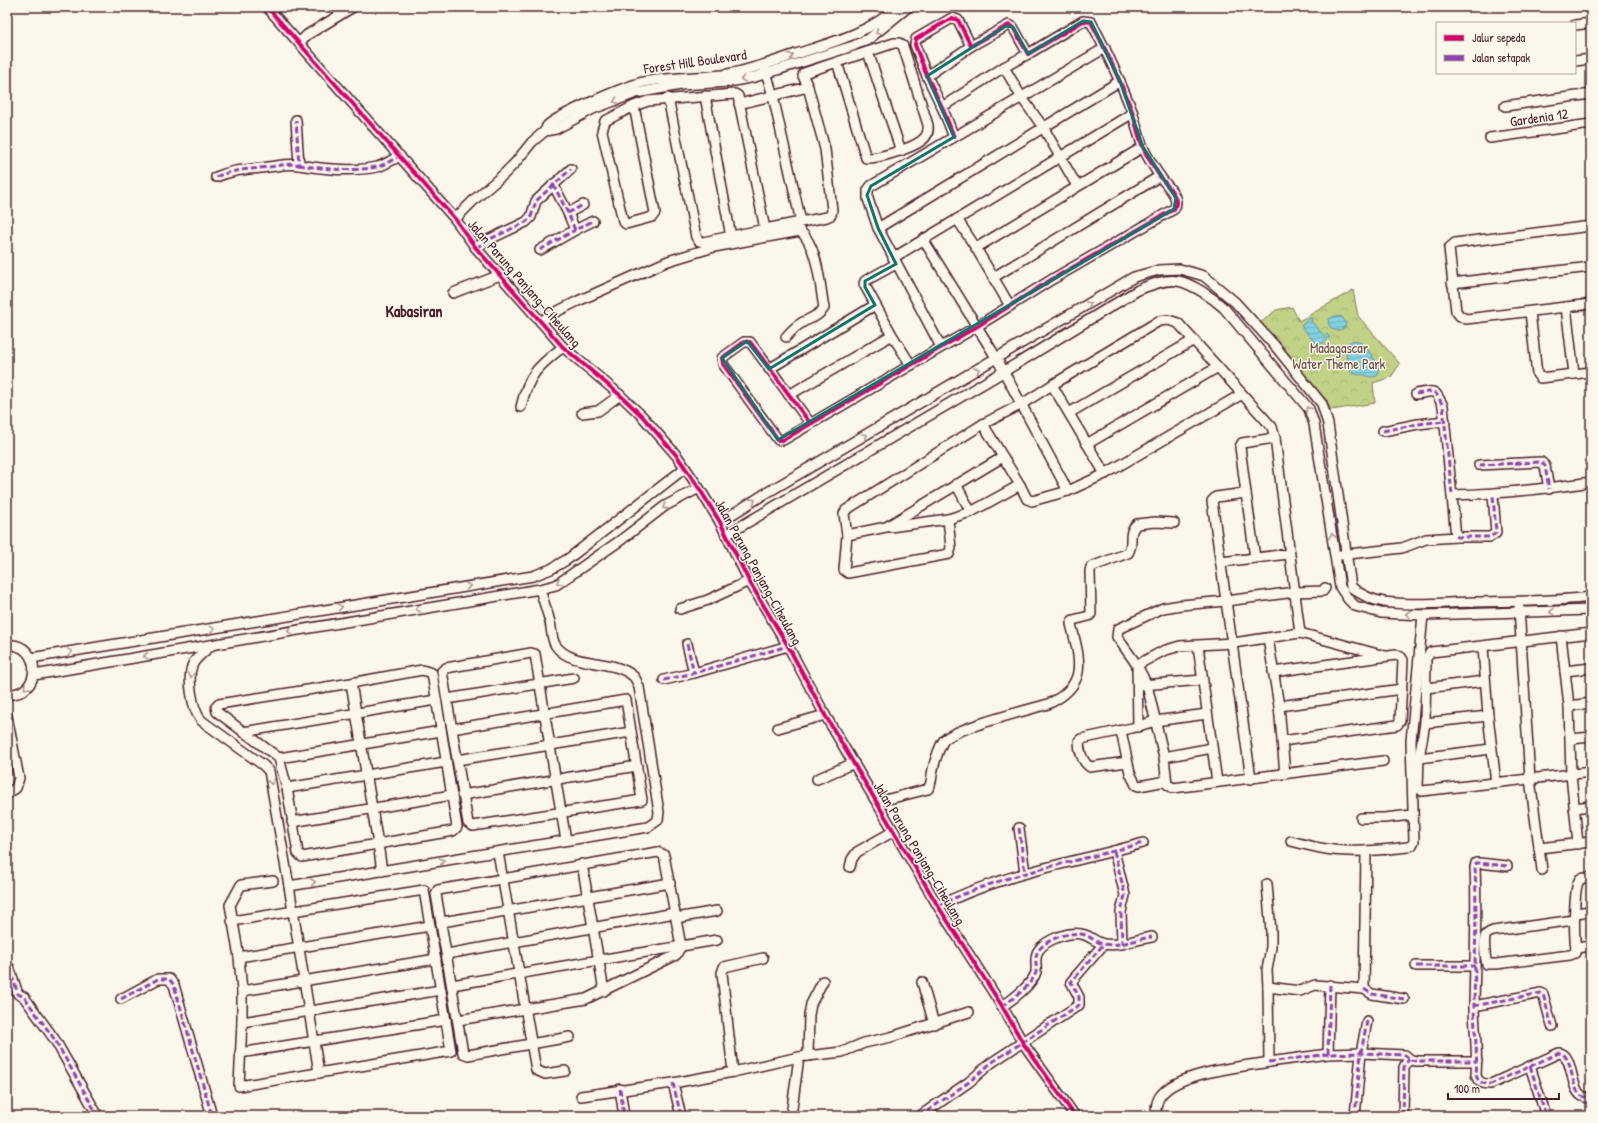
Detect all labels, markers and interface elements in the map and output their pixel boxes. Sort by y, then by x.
legend [1436,22,1576,74]
one-way arrow [876,27,883,34]
text: Jalur sepeda [1472,29,1526,46]
street label: Forest Hill Boulevard [641,44,748,78]
text: Jalan setapak [1472,49,1530,66]
one-way arrow [788,53,795,61]
one-way arrow [740,74,746,83]
one-way arrow [612,96,619,104]
street label: Gardenia 12 [1509,103,1570,130]
street label: Jalan Parung Panjang–Ciheulang [463,215,586,352]
district label: Kabasiran [386,300,442,322]
one-way arrow [1085,302,1092,309]
park label: Madagascar Water Theme Park [1293,338,1386,373]
one-way arrow [973,368,980,375]
one-way arrow [1305,406,1312,413]
one-way arrow [861,433,868,440]
street label: Jalan Parung Panjang–Ciheulang [710,496,807,649]
one-way arrow [749,498,756,506]
one-way arrow [662,502,669,510]
one-way arrow [1328,533,1337,539]
one-way arrow [556,578,563,585]
one-way arrow [465,582,471,591]
one-way arrow [337,604,343,612]
one-way arrow [415,604,422,613]
one-way arrow [1549,608,1555,617]
one-way arrow [1405,610,1411,619]
one-way arrow [209,625,215,633]
one-way arrow [287,626,293,635]
one-way arrow [67,648,73,657]
one-way arrow [143,651,149,660]
one-way arrow [187,672,195,678]
one-way arrow [23,682,31,690]
street label: Jalan Parung Panjang–Ciheulang [869,778,970,929]
one-way arrow [266,779,274,785]
one-way arrow [439,857,445,866]
one-way arrow [310,878,316,887]
scale bar [1448,1075,1559,1101]
text: 100 m [1454,1080,1480,1097]

